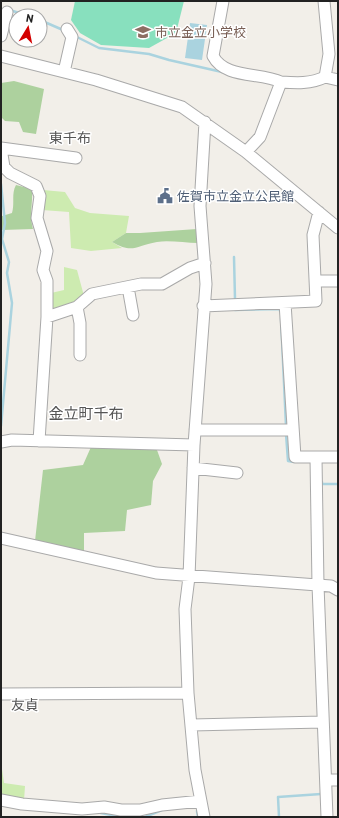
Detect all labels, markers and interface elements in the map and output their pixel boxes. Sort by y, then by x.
north arrow [8,8,48,48]
text: N [25,11,35,25]
school or university icon: 市立金立小学校 [134,23,152,41]
place label: 市立金立小学校 [155,24,246,40]
district label: 東千布 [49,129,91,146]
public building icon: 佐賀市立金立公民館 [156,187,174,205]
place label: 佐賀市立金立公民館 [177,188,294,204]
district label: 金立町千布 [48,404,124,422]
district label: 友貞 [11,696,39,713]

